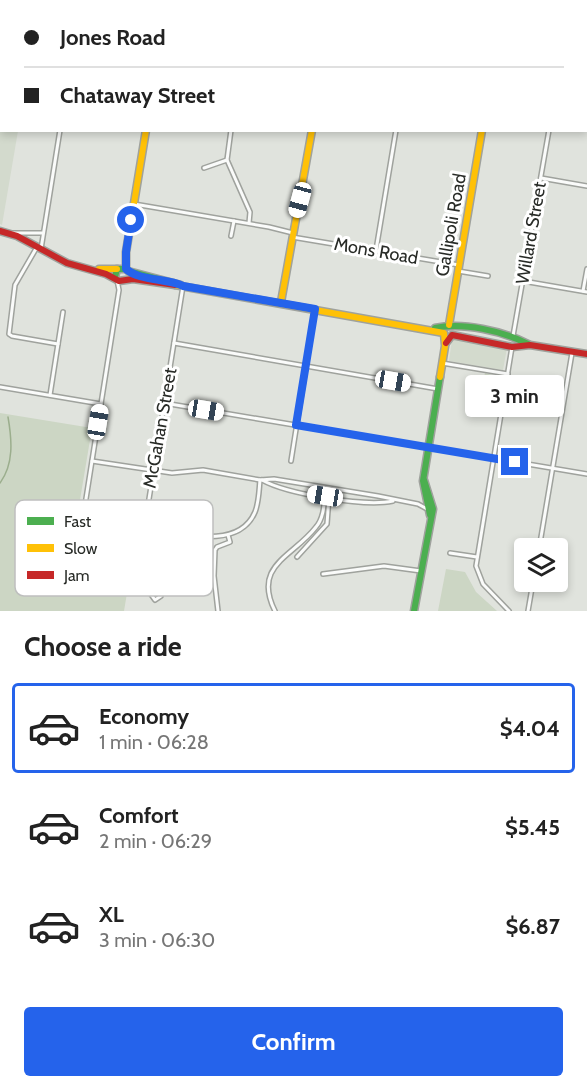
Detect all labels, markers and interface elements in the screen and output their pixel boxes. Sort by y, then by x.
text: Jones Road [60,24,166,51]
text: Chataway Street [60,82,215,109]
street label: Gallipoli Road [431,172,471,278]
car [287,180,313,220]
street label: Willard Street [511,180,551,286]
route start [117,206,144,233]
street label: Mons Road [332,233,420,269]
street label: McGahan Street [139,366,181,490]
car [374,369,412,393]
callout: 3 min [466,375,564,417]
text: 3 min [490,384,539,408]
car [187,398,225,422]
car [86,403,110,441]
route end [501,448,528,475]
car [306,484,344,508]
legend [15,500,213,596]
text: Fast [64,512,92,531]
map controls [514,538,568,592]
button: layers [514,538,568,592]
text: Slow [64,539,98,558]
text: Jam [63,566,90,585]
text: Choose a ride [24,630,182,663]
icon: car [27,701,81,755]
text: Economy [99,703,189,730]
text: $4.04 [500,715,560,742]
text: 1 min · 06:28 [99,730,209,754]
icon: car [27,800,81,854]
text: Comfort [99,802,178,829]
text: $5.45 [505,814,560,841]
text: 2 min · 06:29 [99,829,212,853]
icon: car [27,899,81,953]
text: XL [99,901,124,928]
text: $6.87 [505,913,560,940]
text: 3 min · 06:30 [99,928,215,952]
button: Confirm [24,1007,563,1076]

